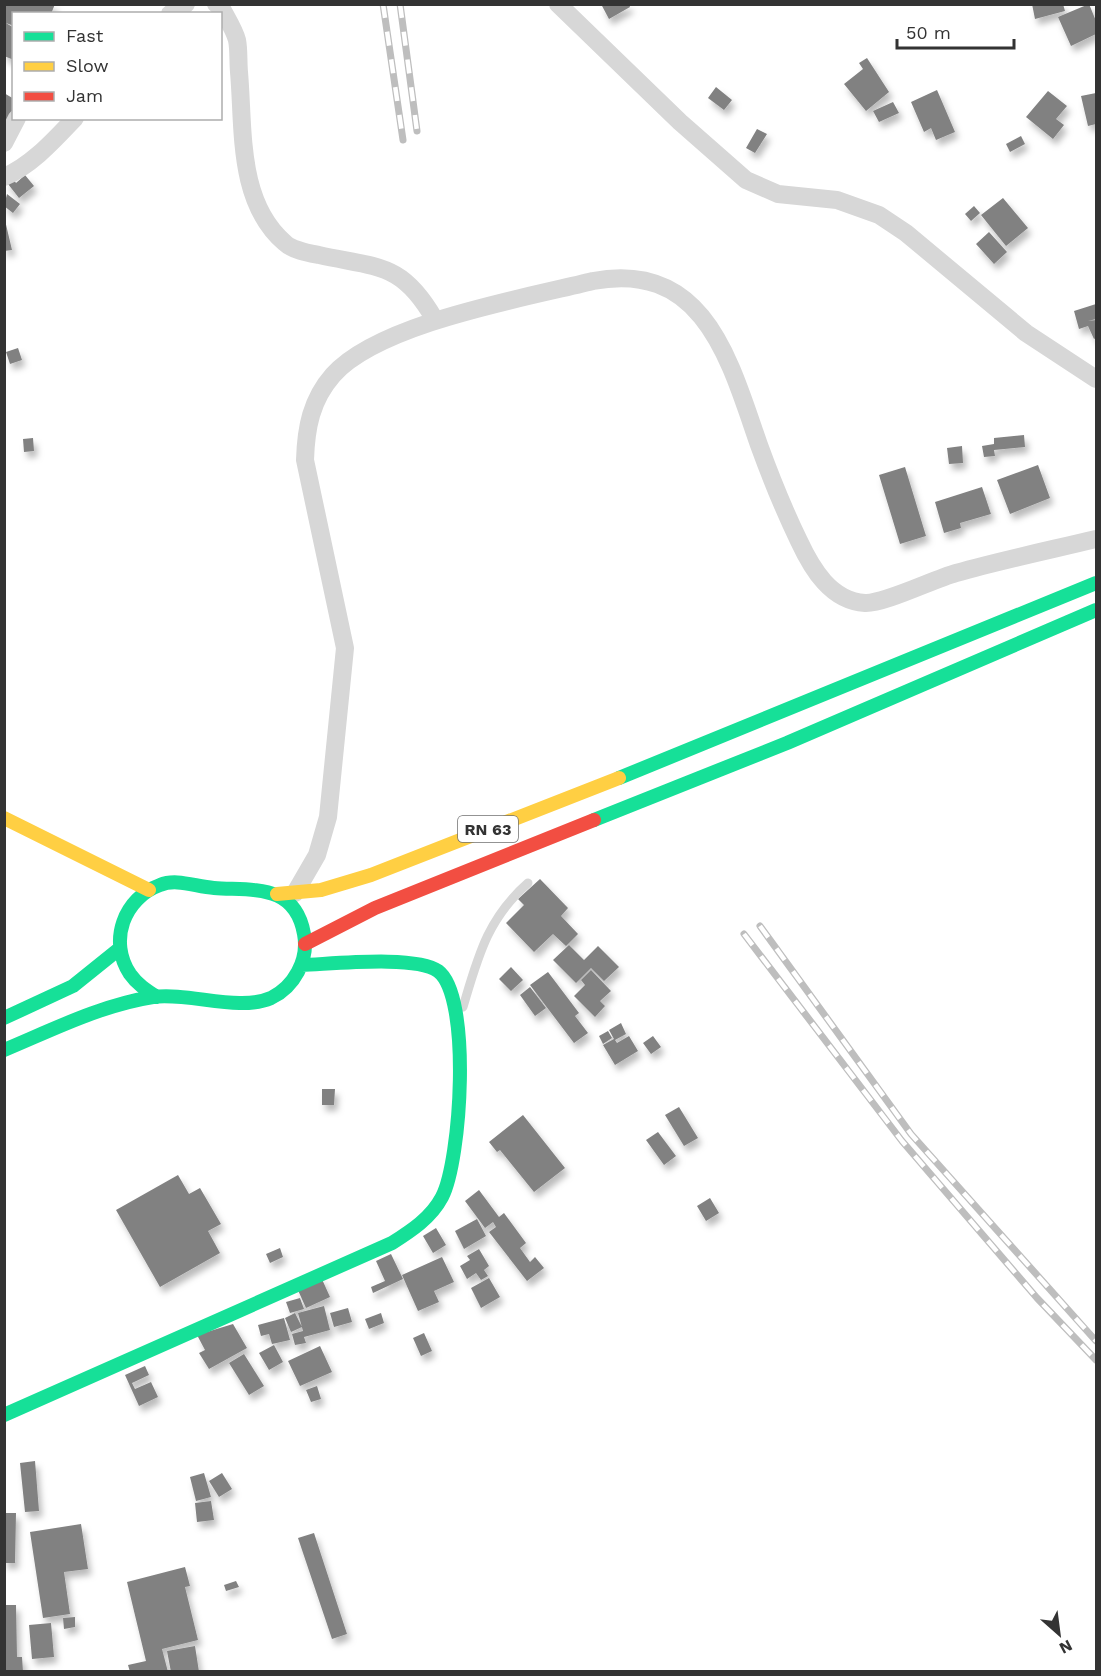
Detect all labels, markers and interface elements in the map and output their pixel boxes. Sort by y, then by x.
legend [12,12,222,120]
scale bar [897,12,1014,50]
text: 50 m [906,22,951,43]
text: Fast [66,25,104,46]
text: Slow [66,55,109,76]
text: Jam [66,85,103,106]
road number: RN 63 [458,816,518,842]
north arrow [1029,1604,1089,1664]
text: N [1056,1636,1076,1658]

